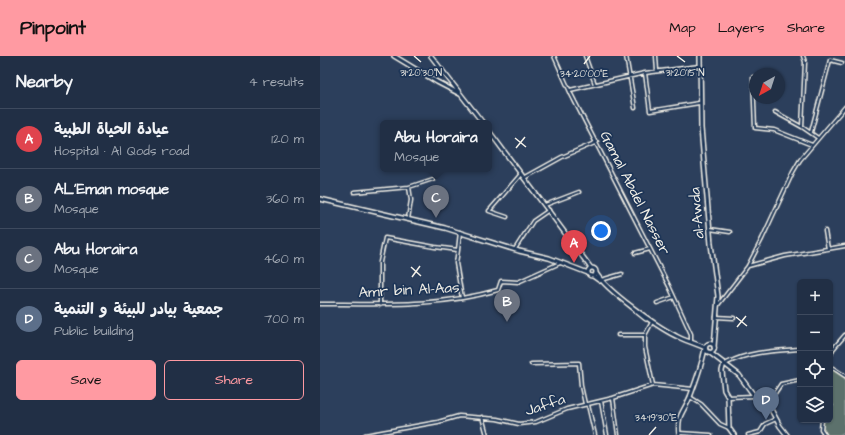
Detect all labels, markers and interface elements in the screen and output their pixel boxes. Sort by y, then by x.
text: Pinpoint [20,15,86,42]
text: Map [669,18,696,38]
text: Layers [718,18,765,38]
text: Share [787,18,825,38]
text: 31°20'30"N [400,66,442,80]
text: 31°20'15"N [665,66,705,80]
text: 34°20'00"E [560,67,608,81]
north arrow [749,68,785,104]
text: Nearby [16,70,73,94]
text: 4 results [249,73,304,91]
text: عيادة الحياة الطبية [54,119,169,140]
popup [380,120,492,172]
text: Abu Horaira [394,127,478,148]
street label: Gamal Abdel Nasser [595,127,675,259]
text: A [25,130,33,148]
text: 120 m [271,130,304,148]
text: Hospital · Al Qods road [54,142,189,160]
text: Mosque [394,148,439,166]
text: AL'Eman mosque [54,179,169,200]
pin: C [423,185,449,218]
street label: al-Awda [684,186,710,240]
text: B [24,190,34,208]
text: 360 m [266,190,304,208]
text: Mosque [54,200,99,218]
your location [591,221,611,241]
pin: A [561,230,587,263]
text: Abu Horaira [54,239,137,260]
text: C [24,250,34,268]
text: 460 m [263,250,304,268]
text: Mosque [54,260,99,278]
street label: Amr bin Al-Aas [358,277,461,303]
map controls [797,279,833,423]
button: + [797,279,833,315]
pin: B [494,289,520,322]
text: جمعية بيادر للبيئة و التنمية [54,299,223,320]
text: D [25,310,33,328]
text: 700 m [264,310,304,328]
button: − [797,315,833,351]
text: Public building [54,322,133,340]
button: locate [797,351,833,387]
button: Save [16,360,156,400]
button: Share [164,360,304,400]
pin: D [753,387,779,420]
button: layers [797,387,833,423]
street label: Jaffa [522,389,568,421]
text: 34°19'30"E [635,411,677,425]

